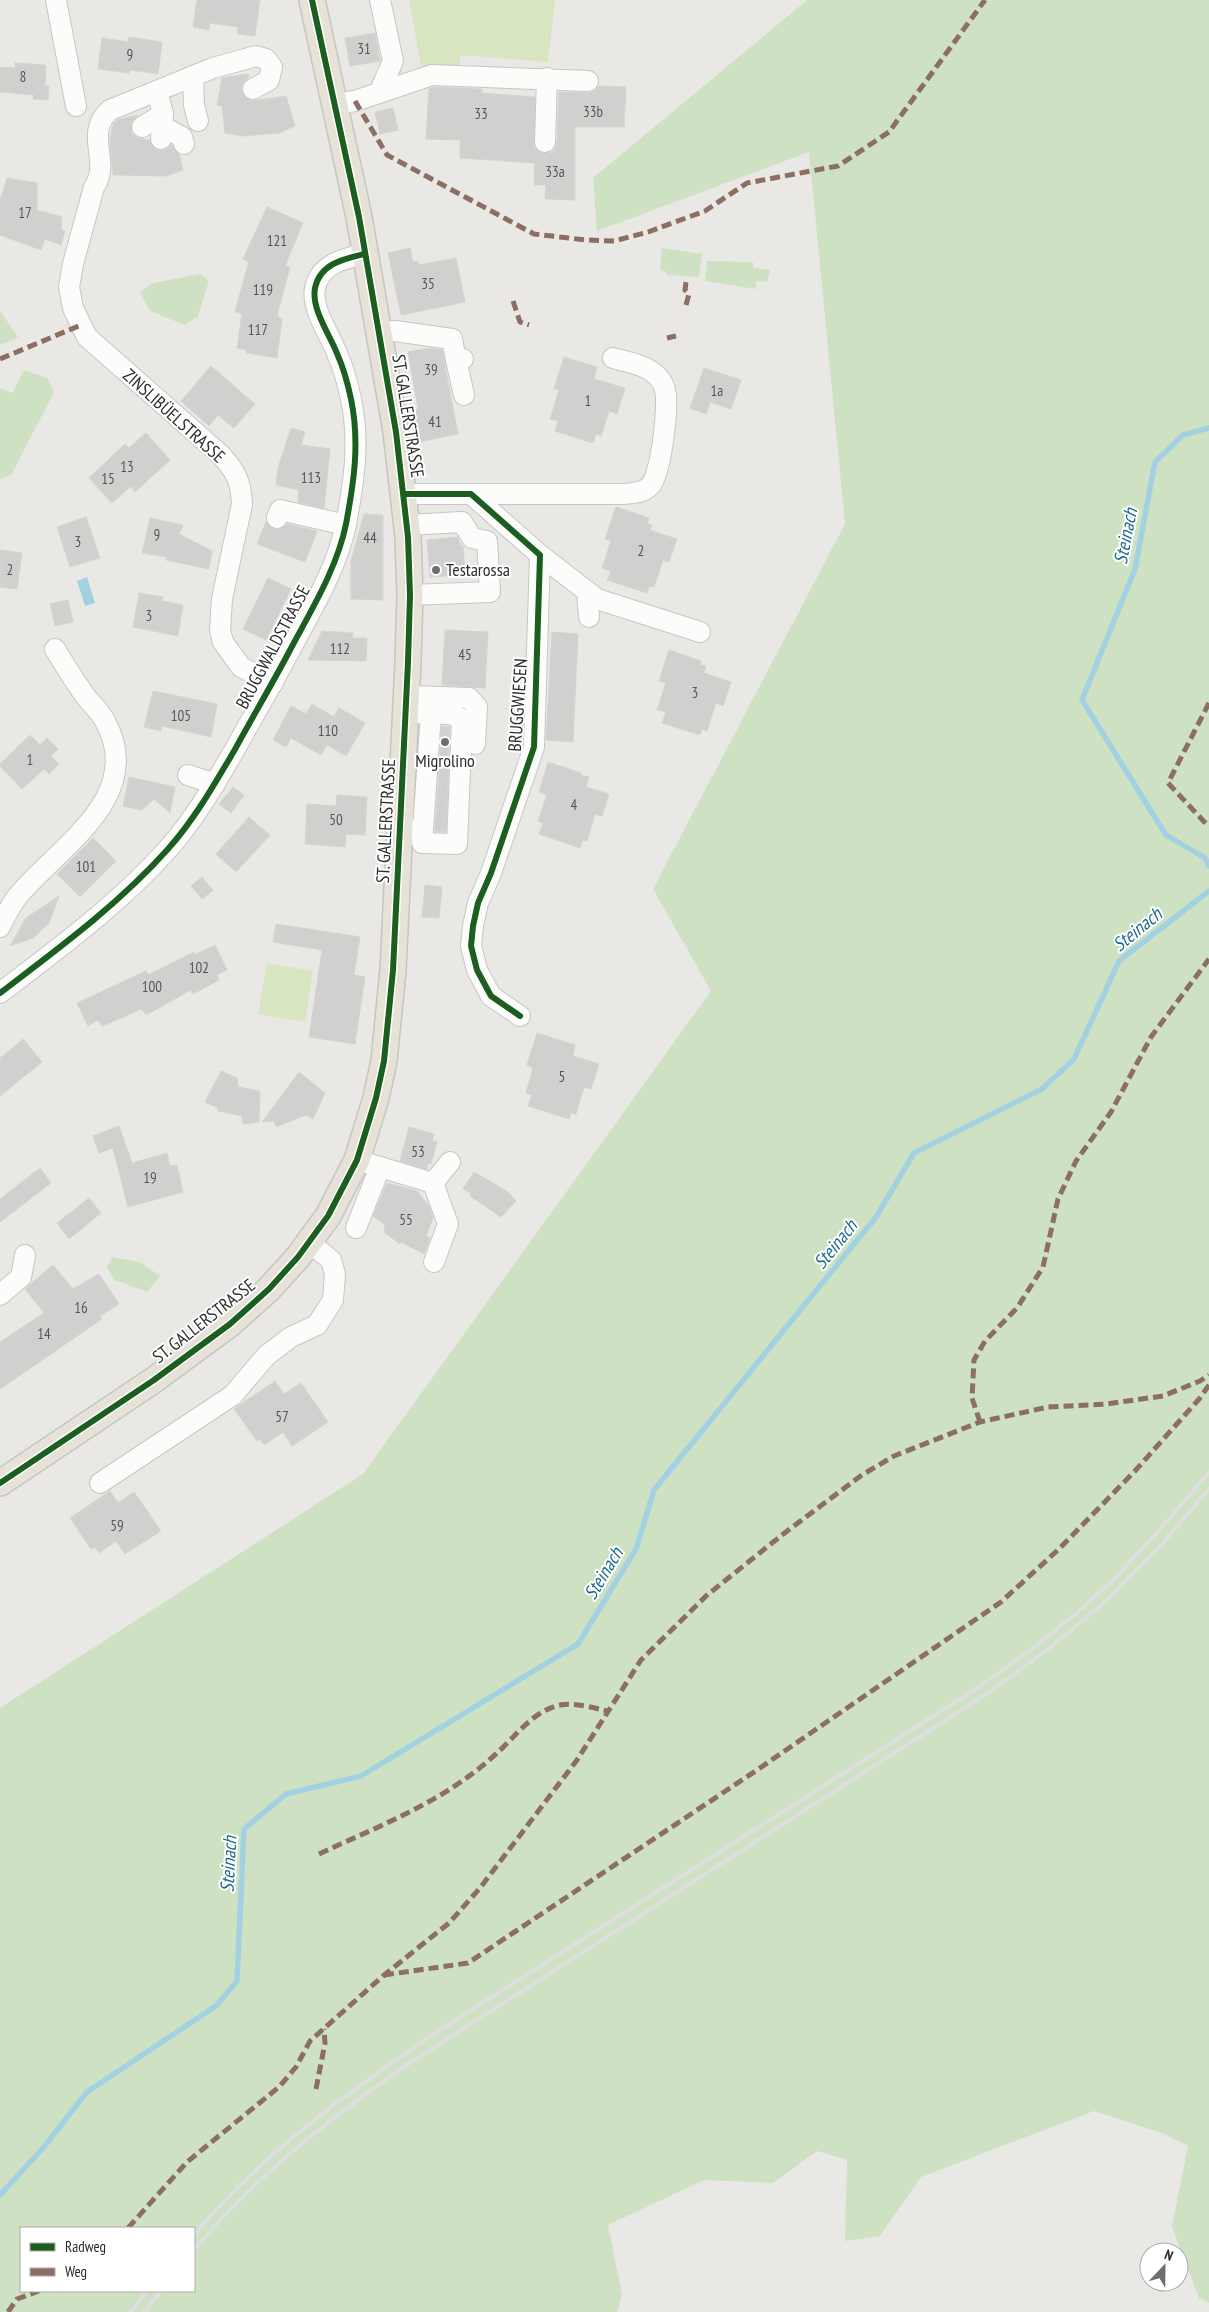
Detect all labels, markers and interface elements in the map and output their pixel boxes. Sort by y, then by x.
house number: 31 [357,39,371,58]
house number: 9 [127,45,133,64]
house number: 8 [20,67,26,86]
house number: 33b [583,102,603,121]
house number: 33 [474,104,488,123]
house number: 33a [545,162,565,181]
house number: 17 [18,203,32,222]
house number: 121 [267,231,287,250]
house number: 35 [421,274,435,293]
house number: 119 [253,280,273,299]
house number: 117 [248,320,268,339]
street label: ST. GALLERSTRASSE [387,353,430,479]
house number: 39 [424,360,438,379]
street label: ZINSLIBÜELSTRASSE [118,364,230,468]
house number: 1a [711,381,723,400]
house number: 1 [585,391,591,410]
house number: 41 [428,412,442,431]
house number: 13 [120,457,134,476]
house number: 113 [301,468,321,487]
house number: 15 [101,469,115,488]
water label: Steinach [1108,505,1142,566]
house number: 9 [154,525,160,544]
house number: 44 [363,528,377,547]
house number: 3 [75,532,81,551]
house number: 2 [638,541,644,560]
place label: Testarossa [446,558,510,581]
house number: 2 [7,560,13,579]
marker: Testarossa [430,564,442,576]
street label: BRUGGWALDSTRASSE [230,581,315,713]
house number: 3 [146,606,152,625]
house number: 112 [330,639,350,658]
house number: 45 [458,645,472,664]
street label: BRUGGWIESEN [503,658,532,752]
house number: 3 [692,683,698,702]
house number: 105 [171,706,191,725]
house number: 110 [318,721,338,740]
marker: Migrolino [439,736,451,748]
place label: Migrolino [415,749,475,772]
house number: 1 [27,750,33,769]
street label: ST. GALLERSTRASSE [371,758,400,884]
house number: 4 [571,795,578,814]
house number: 50 [329,810,343,829]
house number: 101 [76,857,96,876]
water label: Steinach [1108,901,1168,956]
house number: 102 [189,958,209,977]
house number: 100 [142,977,162,996]
house number: 5 [559,1067,565,1086]
house number: 53 [411,1142,425,1161]
house number: 19 [143,1168,157,1187]
house number: 55 [399,1210,413,1229]
water label: Steinach [808,1213,863,1273]
street label: ST. GALLERSTRASSE [148,1273,260,1368]
house number: 16 [74,1298,88,1317]
house number: 14 [37,1324,51,1343]
house number: 57 [275,1407,289,1426]
house number: 59 [110,1516,124,1535]
water label: Steinach [578,1541,629,1603]
water label: Steinach [215,1834,242,1893]
legend [20,2227,195,2292]
text: Radweg [65,2237,106,2256]
north arrow [1139,2242,1189,2292]
text: N [1162,2245,1176,2265]
text: Weg [65,2262,87,2281]

